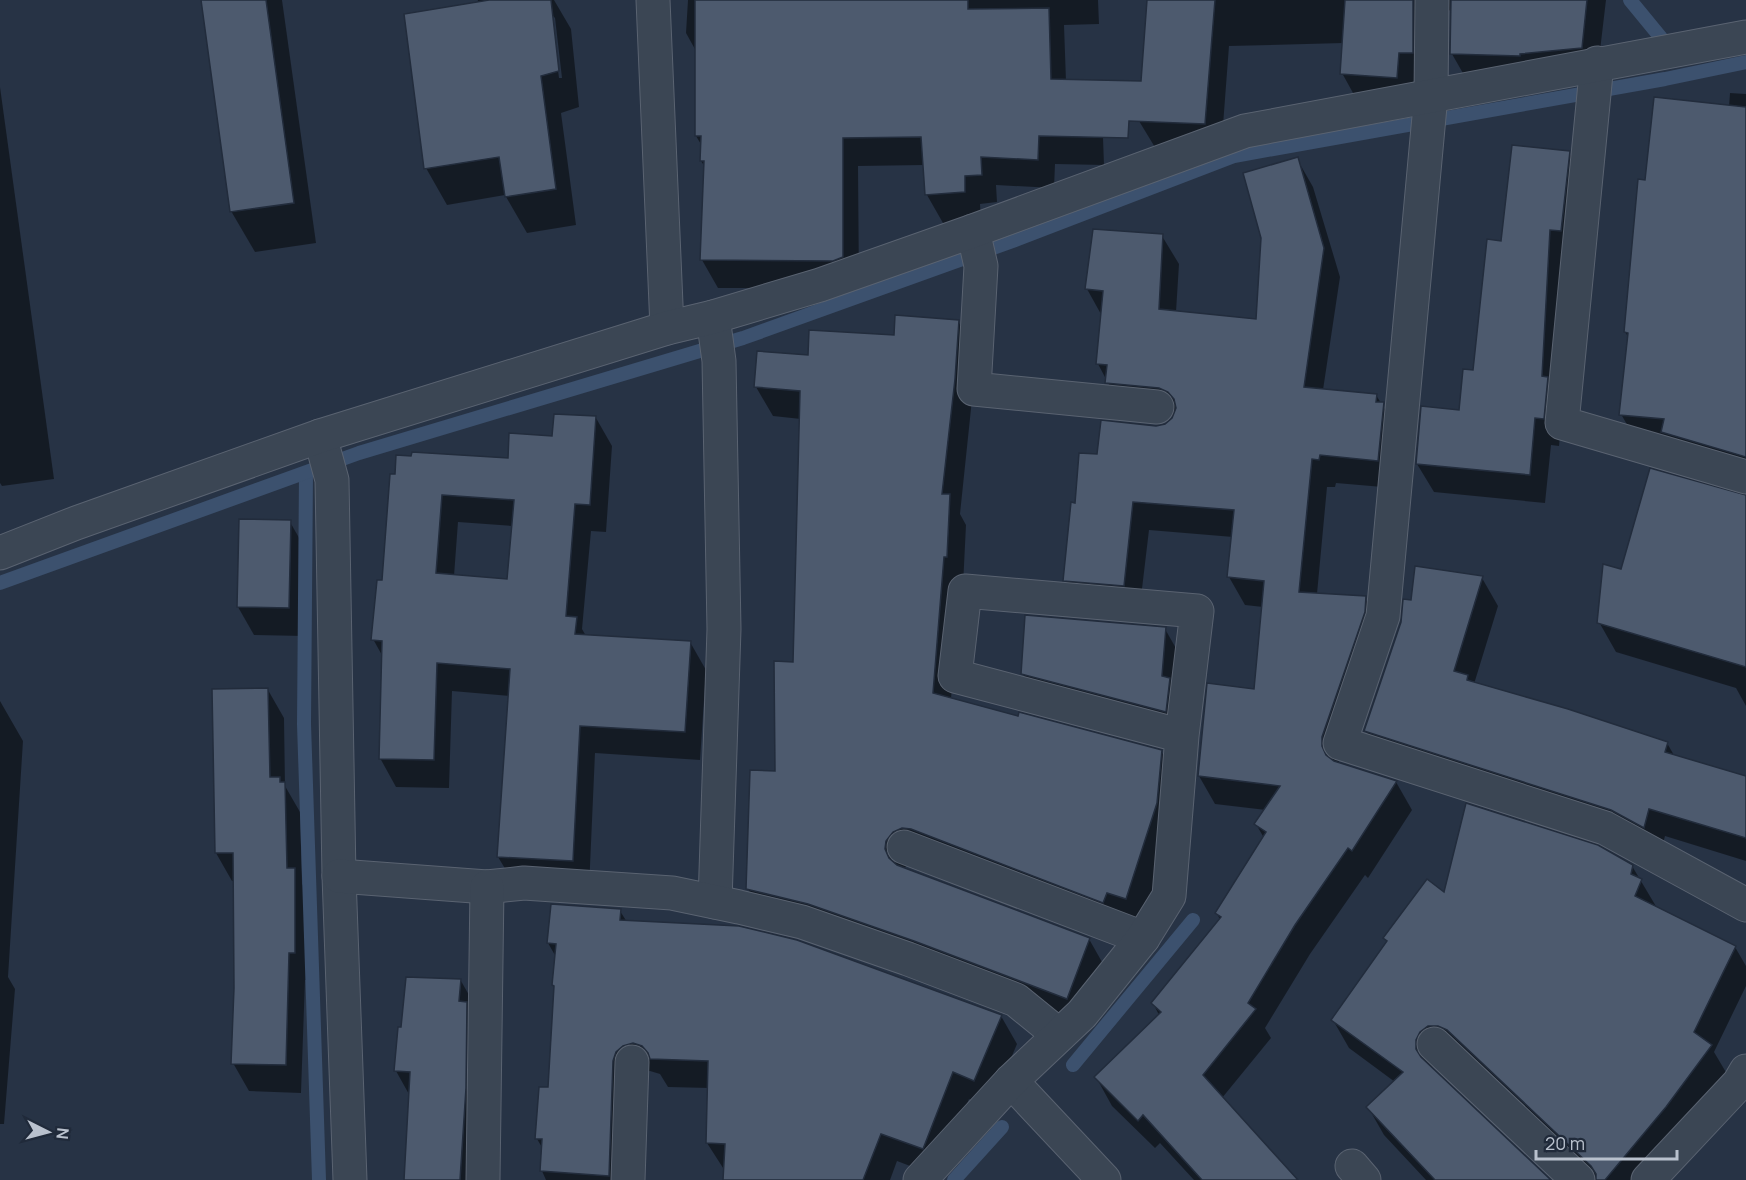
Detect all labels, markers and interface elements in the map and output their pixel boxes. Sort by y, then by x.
north arrow [18,1102,78,1162]
scale bar [1536,1123,1677,1161]
text: N [51,1127,74,1140]
text: 20 m [1545,1131,1585,1155]

